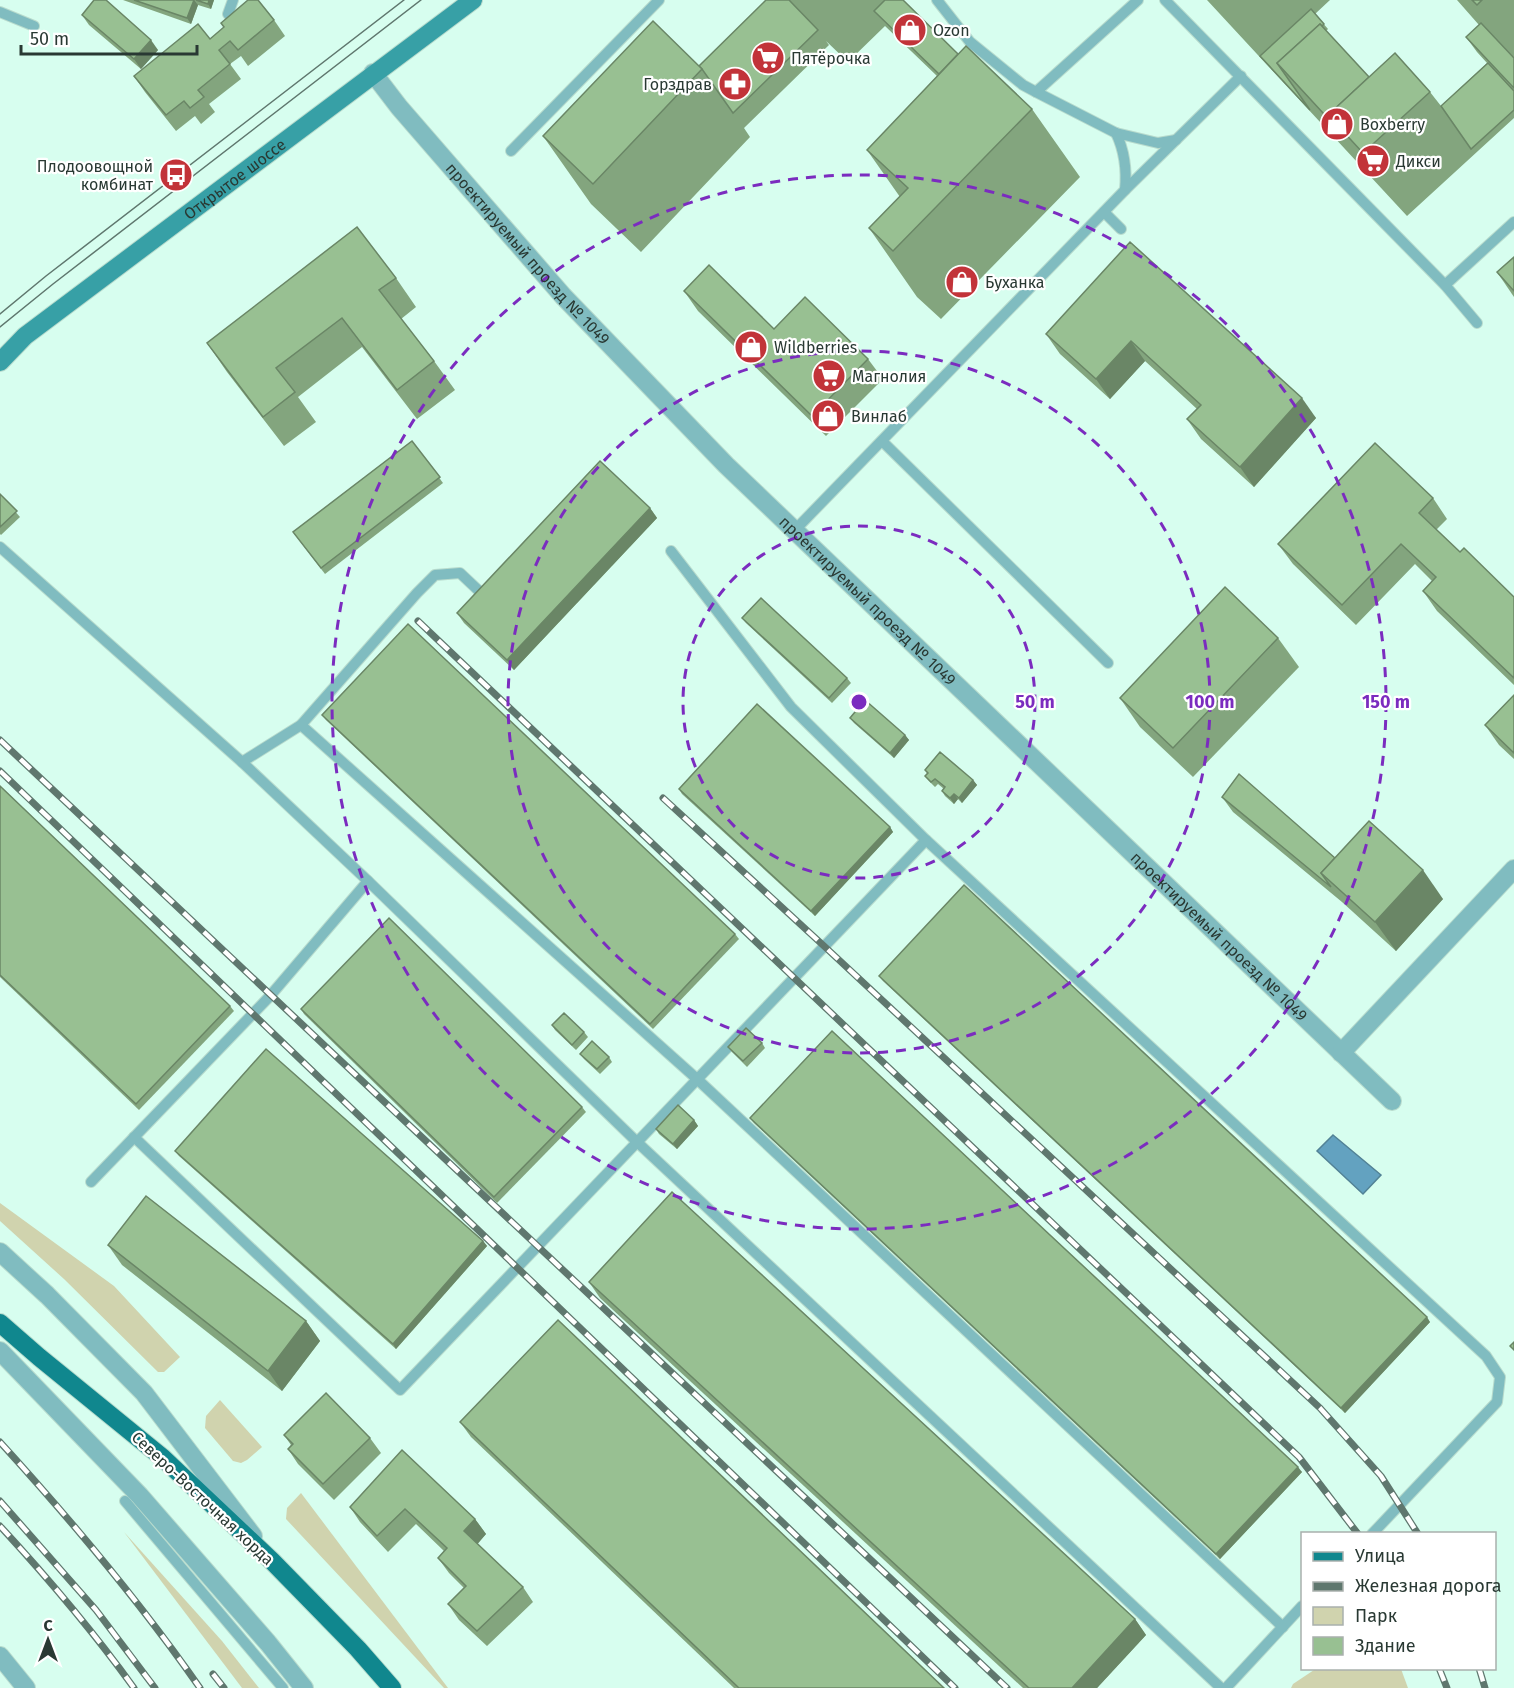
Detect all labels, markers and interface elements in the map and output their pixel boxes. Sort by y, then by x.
shop icon: Ozon [892,12,928,48]
scale bar [21,18,196,56]
place label: Ozon [933,21,970,40]
text: 50 m [30,28,69,50]
supermarket icon: Пятёрочка [750,40,786,76]
place label: Пятёрочка [791,49,871,68]
pharmacy icon: Горздрав [717,66,753,102]
place label: Горздрав [643,75,712,94]
shop icon: Boxberry [1319,106,1355,142]
place label: Boxberry [1360,115,1425,134]
street label: Открытое шоссе [180,135,290,224]
supermarket icon: Дикси [1355,143,1391,179]
place label: Дикси [1395,152,1441,171]
place label: Плодоовощной комбинат [37,157,154,194]
bus stop icon: Плодоовощной комбинат [158,157,194,193]
street label: проектируемый проезд № 1049 [442,159,614,349]
shop icon: Буханка [944,264,980,300]
place label: Буханка [985,273,1045,292]
shop icon: Wildberries [733,329,769,365]
place label: Wildberries [774,338,857,357]
supermarket icon: Магнолия [811,358,847,394]
place label: Магнолия [852,367,926,386]
shop icon: Винлаб [810,398,846,434]
place label: Винлаб [851,407,907,426]
street label: проектируемый проезд № 1049 [775,512,960,690]
text: 50 m [1015,691,1055,713]
text: 100 m [1186,691,1234,713]
text: 150 m [1362,691,1410,713]
centre of rings [849,692,869,712]
street label: проектируемый проезд № 1049 [1127,848,1311,1025]
street label: Северо-Восточная хорда [128,1428,278,1569]
legend [1301,1532,1496,1670]
text: Улица [1355,1545,1405,1567]
text: Железная дорога [1355,1575,1502,1597]
text: Парк [1355,1605,1398,1627]
north arrow [18,1610,78,1670]
text: С [43,1616,53,1635]
text: Здание [1355,1635,1416,1657]

